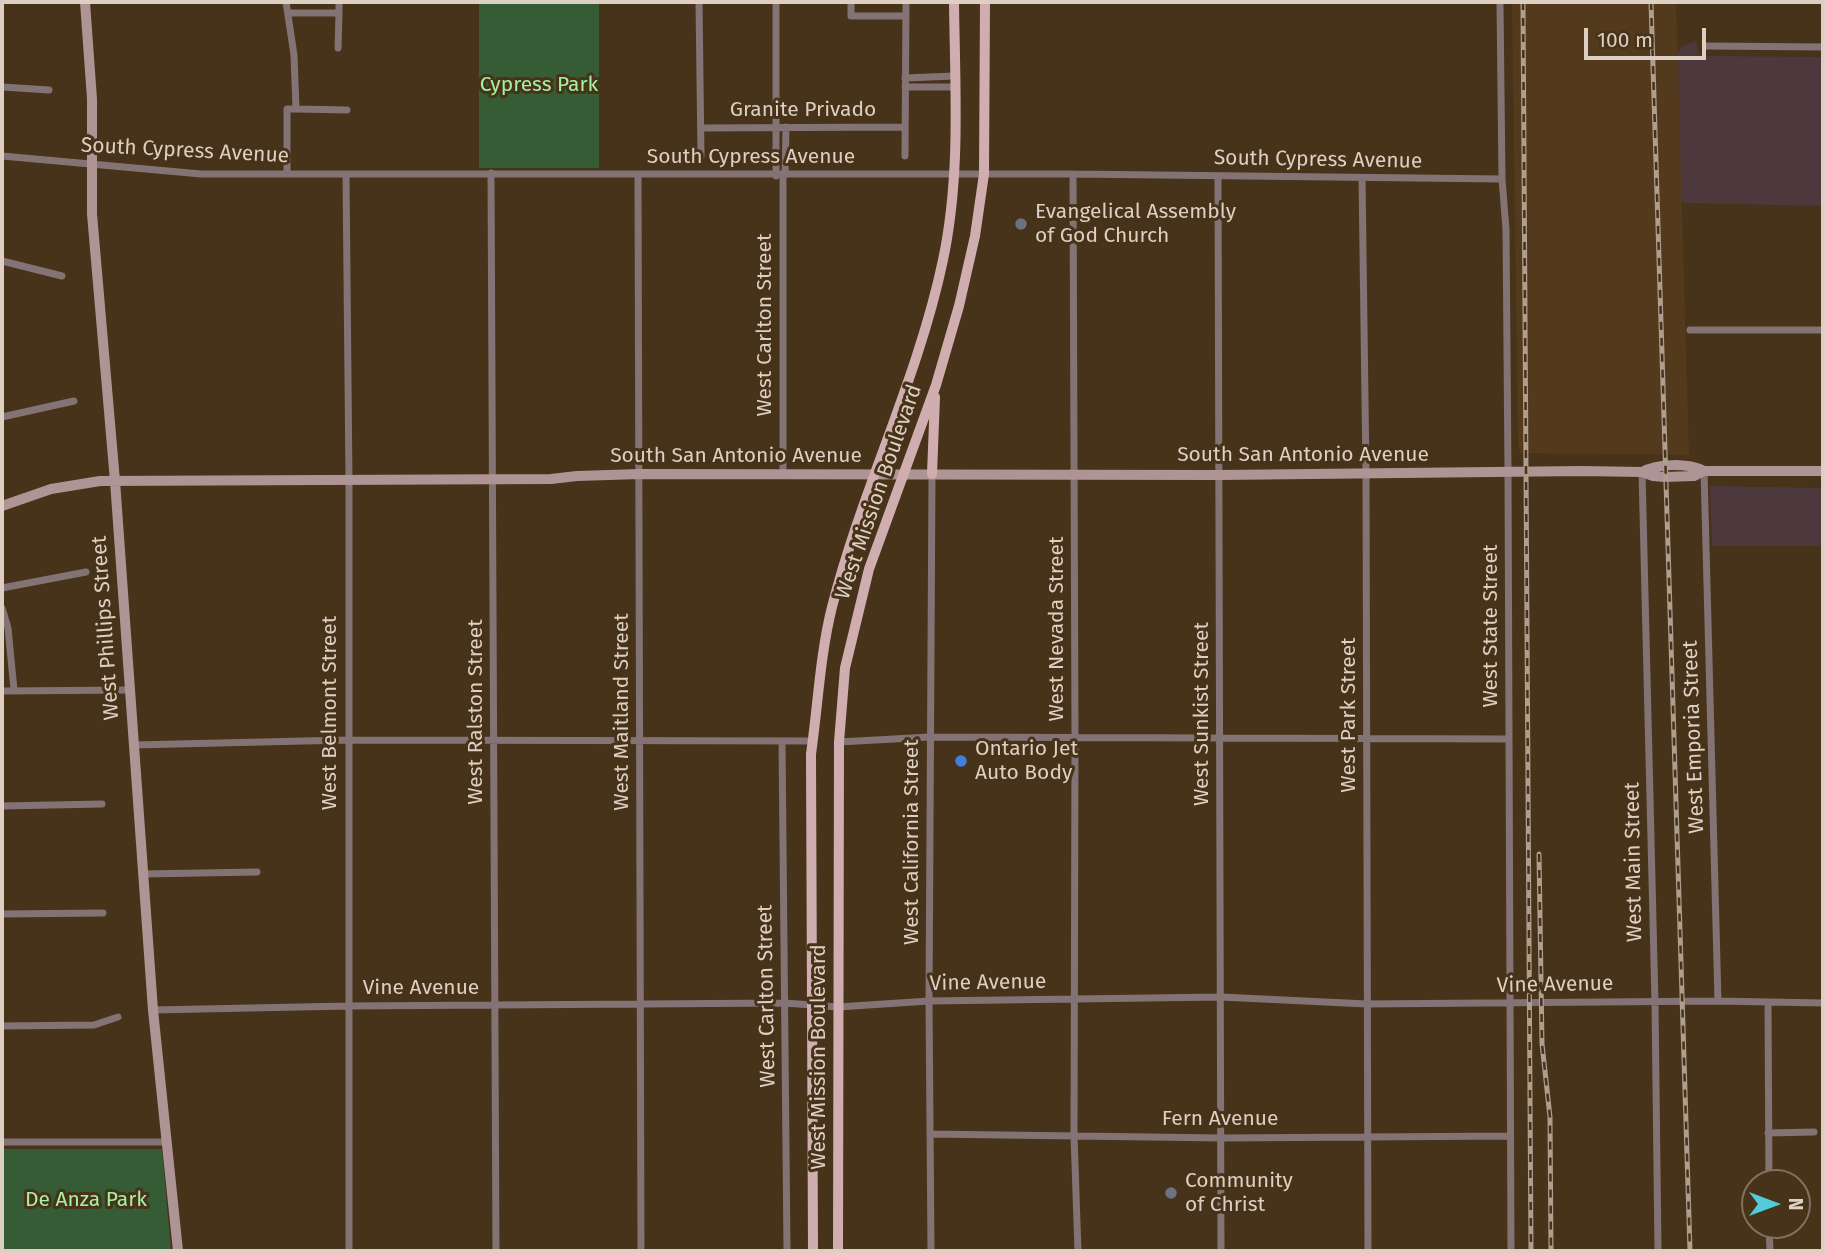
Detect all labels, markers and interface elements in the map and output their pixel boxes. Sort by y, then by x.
scale bar [1587,14,1710,58]
text: 100 m [1597,27,1653,53]
park label: Cypress Park [480,72,598,98]
street label: Granite Privado [730,97,876,123]
street label: South Cypress Avenue [80,133,290,169]
street label: South Cypress Avenue [647,144,855,170]
street label: South Cypress Avenue [1214,146,1422,174]
place label: Evangelical Assembly of God Church [1035,199,1236,249]
marker: Evangelical Assembly of God Church [1013,216,1029,232]
street label: West Carlton Street [752,233,778,417]
street label: West Mission Boulevard [830,381,928,603]
street label: South San Antonio Avenue [1177,442,1429,468]
street label: South San Antonio Avenue [610,443,862,469]
street label: West Phillips Street [87,535,125,721]
street label: West Nevada Street [1044,536,1070,722]
street label: West State Street [1478,544,1504,708]
street label: West Maitland Street [609,613,635,811]
street label: West Belmont Street [317,616,343,810]
street label: West Ralston Street [463,619,489,805]
street label: West Sunkist Street [1189,622,1215,806]
street label: West Park Street [1336,637,1362,793]
street label: West Emporia Street [1678,640,1710,834]
place label: Ontario Jet Auto Body [975,736,1078,786]
street label: West California Street [899,739,925,945]
marker: Ontario Jet Auto Body [953,753,969,769]
street label: West Main Street [1620,782,1648,942]
street label: West Carlton Street [753,904,781,1088]
street label: West Mission Boulevard [806,944,832,1170]
street label: Vine Avenue [929,969,1047,997]
street label: Vine Avenue [1496,971,1614,999]
street label: Vine Avenue [363,975,479,1001]
street label: Fern Avenue [1162,1106,1278,1132]
place label: Community of Christ [1185,1168,1293,1218]
north arrow [1741,1169,1811,1239]
marker: Community of Christ [1163,1185,1179,1201]
park label: De Anza Park [25,1187,147,1213]
text: N [1784,1198,1807,1210]

